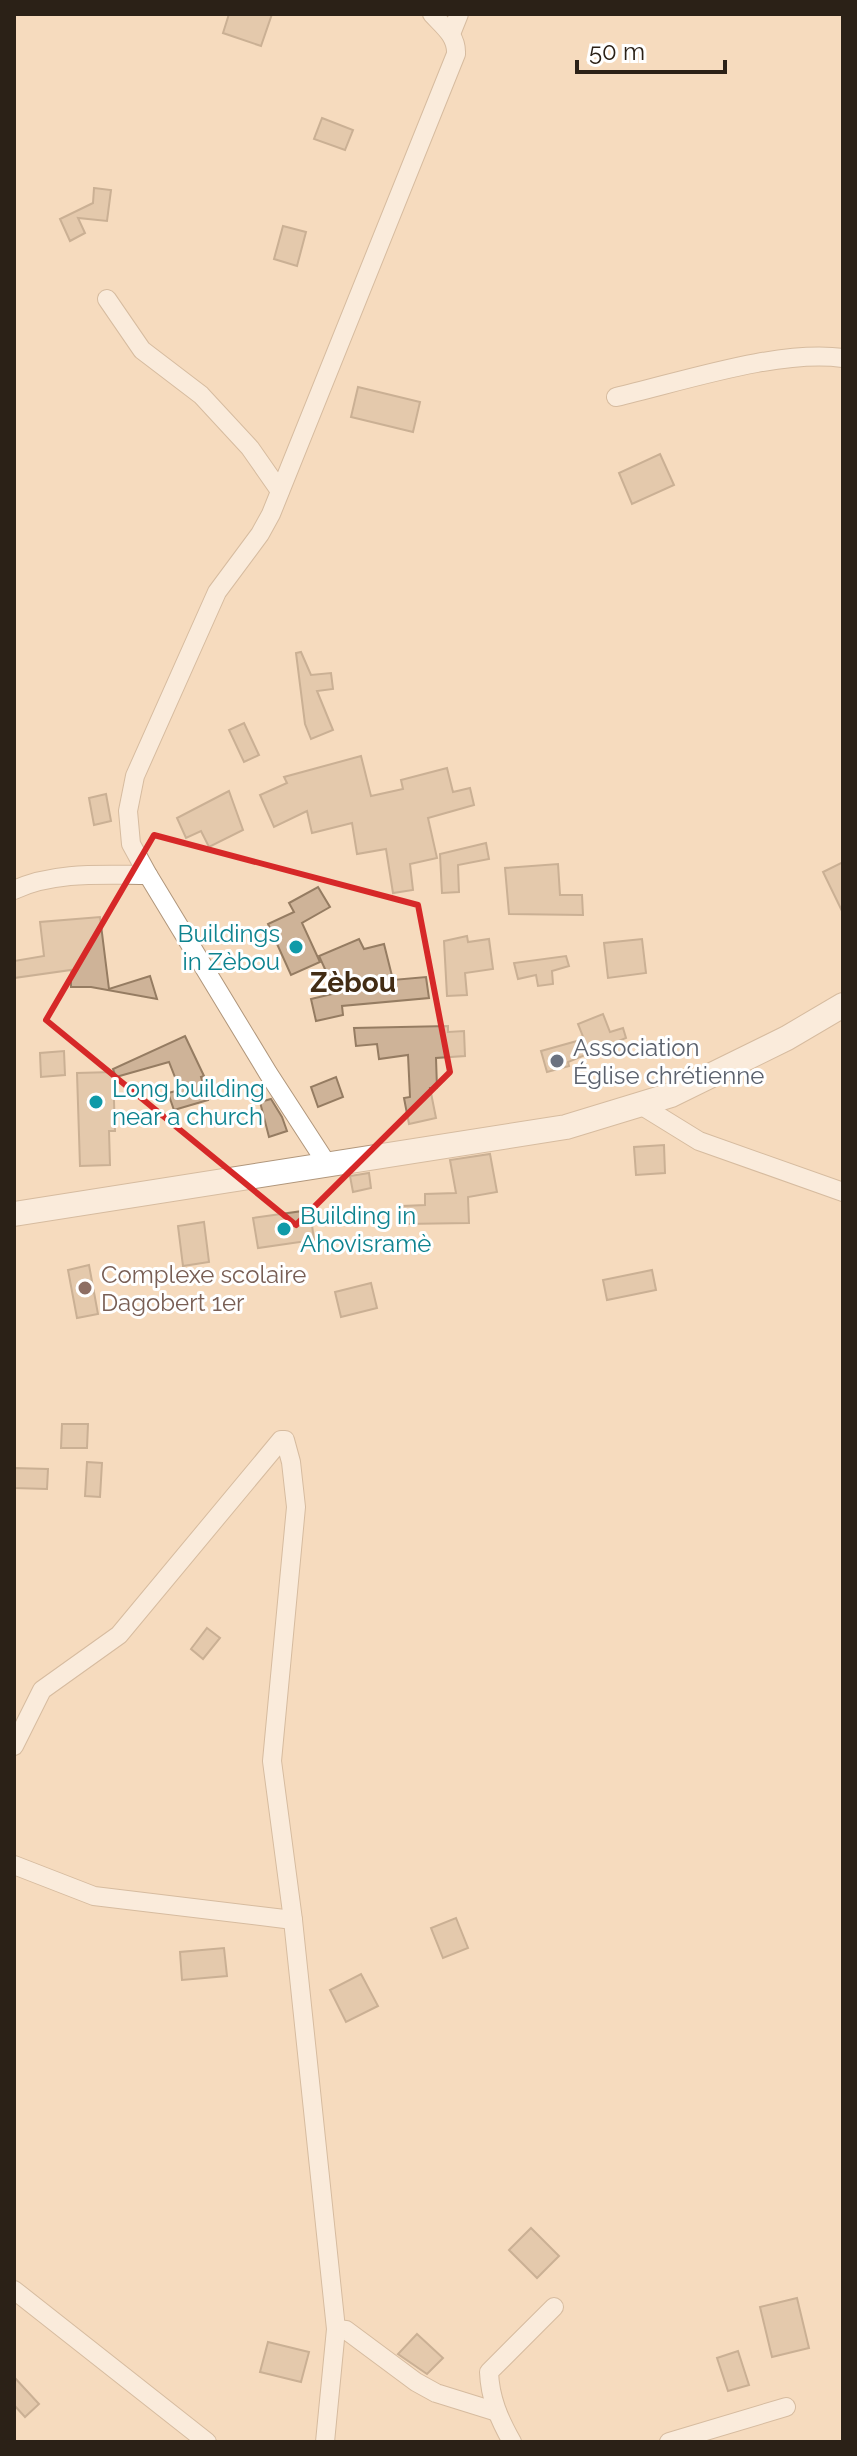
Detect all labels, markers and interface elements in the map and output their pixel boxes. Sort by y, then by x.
scale bar [577,24,725,74]
text: 50 m [589,37,645,66]
place label: Buildings in Zèbou [177,919,280,976]
marker: Buildings in Zèbou [287,938,305,956]
district label: Zèbou [310,966,396,999]
place label: Association Église chrétienne [573,1033,764,1090]
marker: Association Église chrétienne [548,1052,566,1070]
place label: Long building near a church [112,1074,265,1131]
marker: Long building near a church [87,1093,105,1111]
place label: Building in Ahovisramè [300,1201,431,1258]
marker: Building in Ahovisramè [275,1220,293,1238]
place label: Complexe scolaire Dagobert 1er [101,1260,306,1317]
marker: Complexe scolaire Dagobert 1er [76,1279,94,1297]

